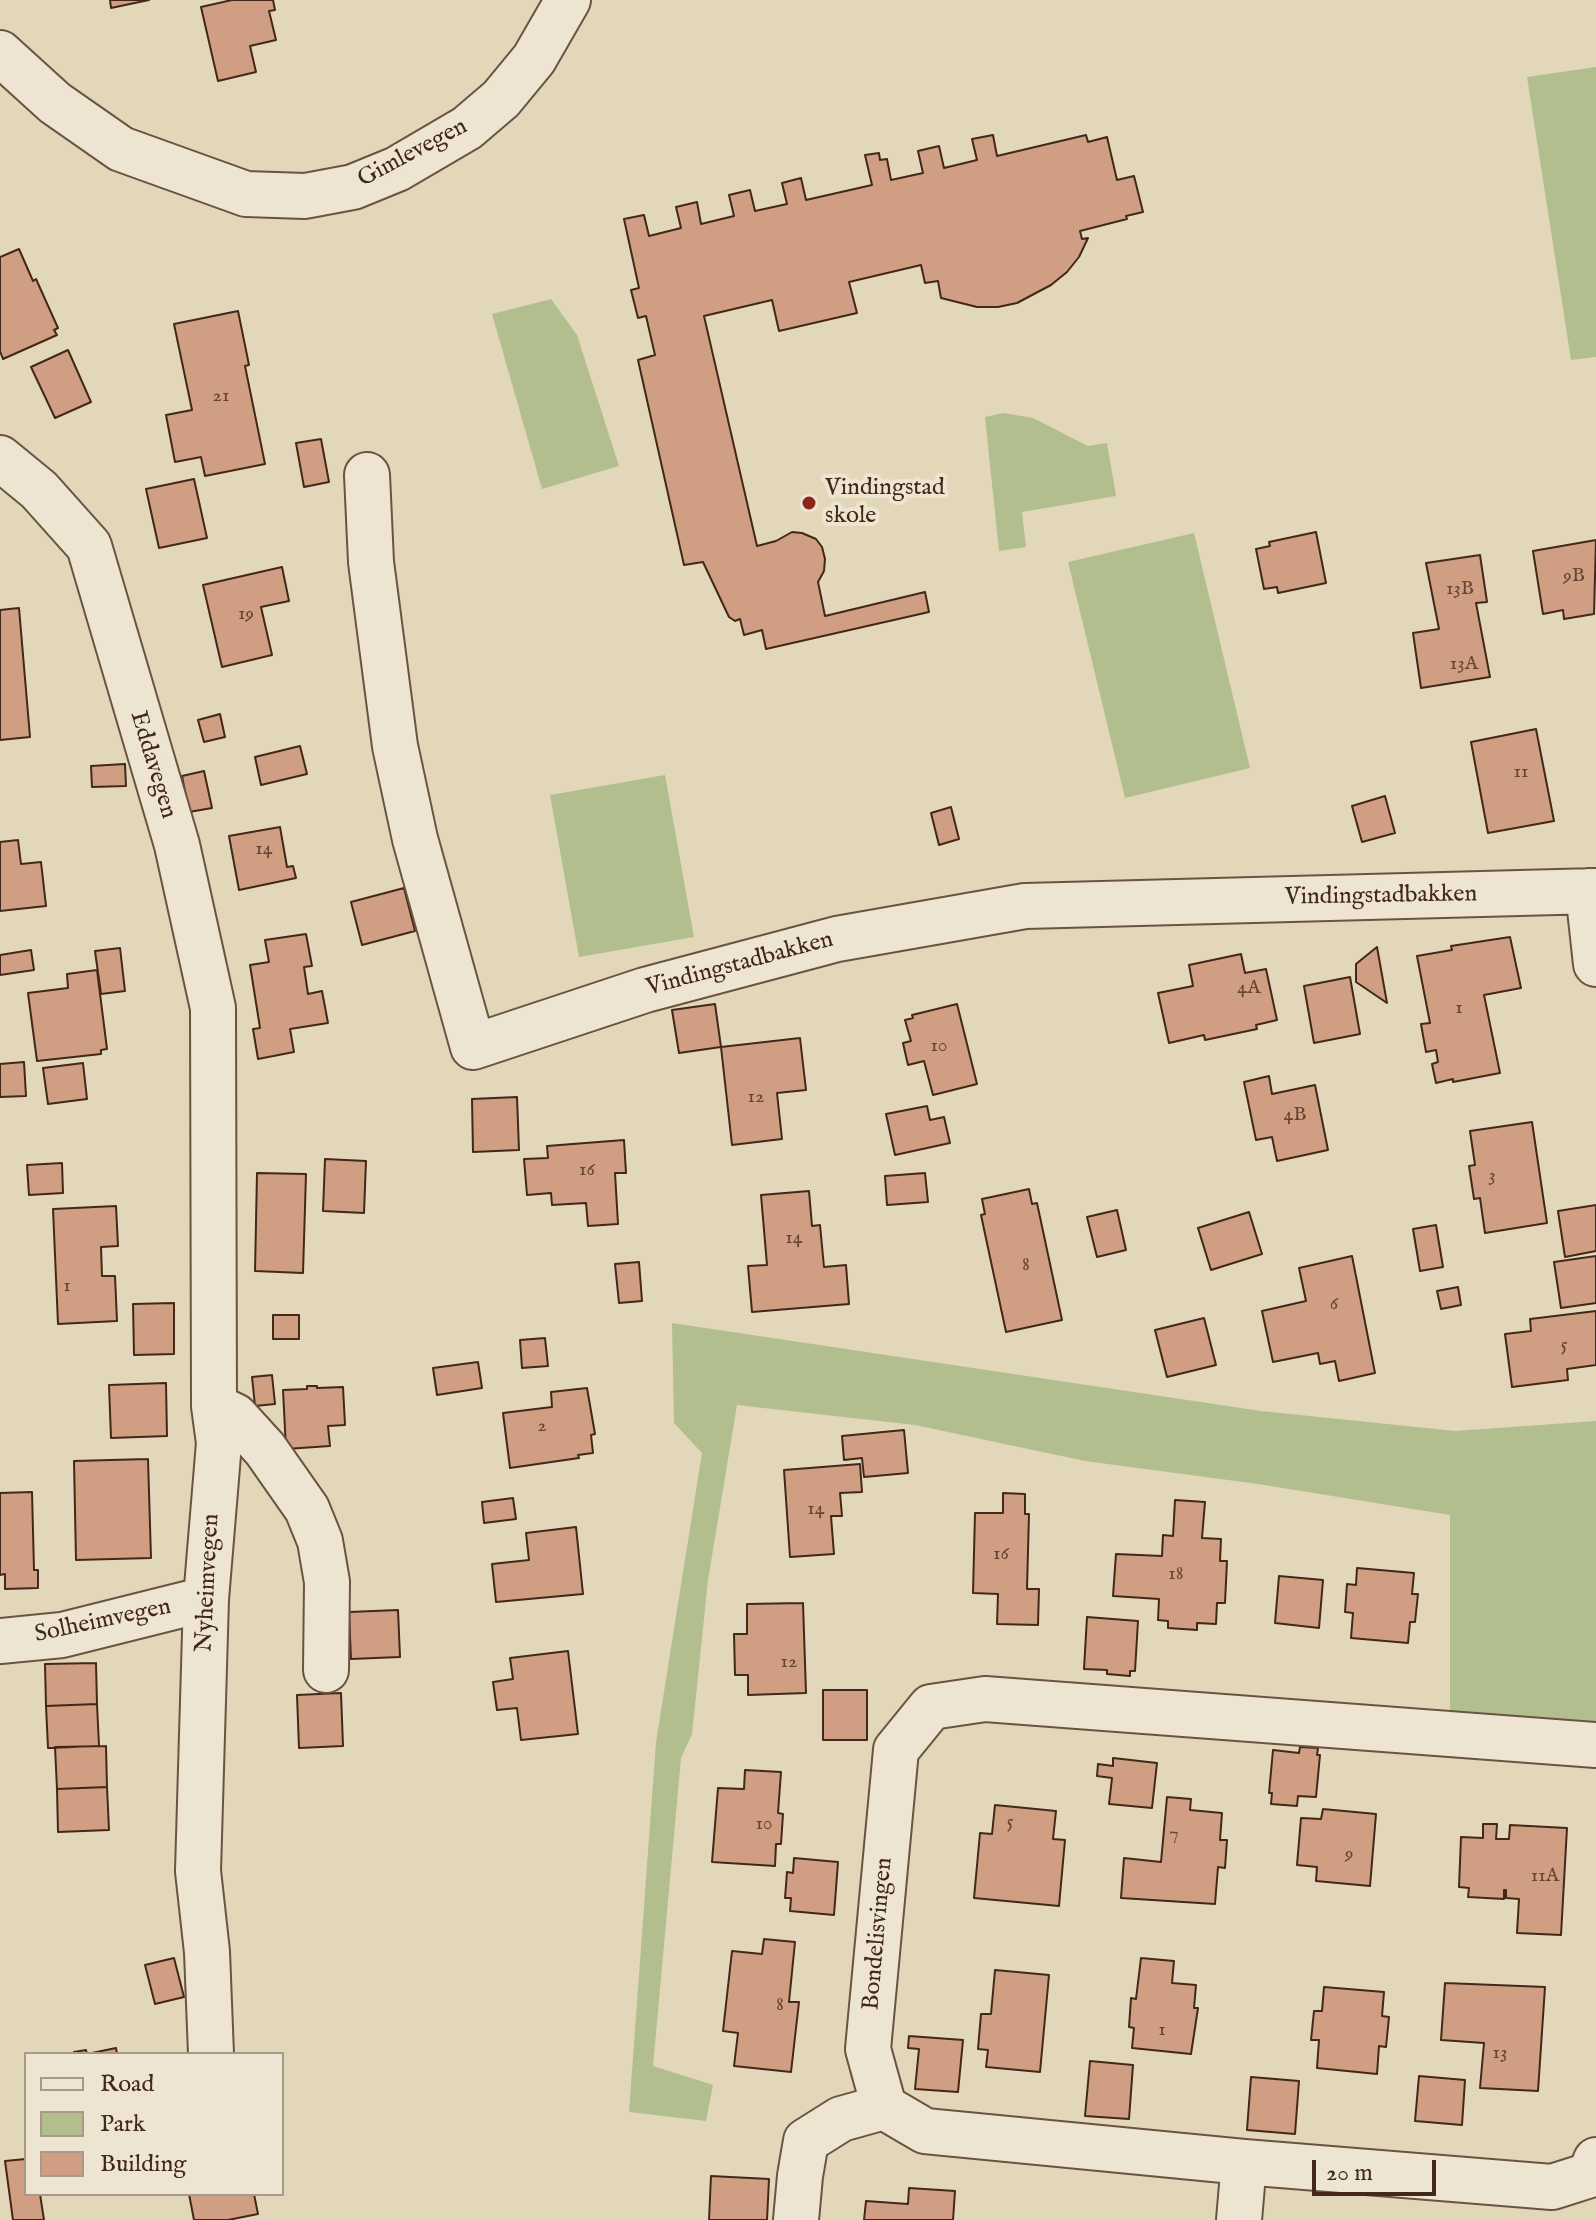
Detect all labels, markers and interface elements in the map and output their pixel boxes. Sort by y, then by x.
street label: Gimlevegen [353,113,473,195]
house number: 21 [213,385,229,409]
place label: Vindingstad skole [825,475,945,531]
marker: Vindingstad skole [800,494,818,512]
house number: 9B [1563,565,1585,589]
house number: 13B [1446,578,1474,602]
house number: 19 [238,603,254,627]
house number: 13A [1450,653,1478,677]
street label: Eddavegen [122,708,182,822]
house number: 11 [1514,761,1528,785]
house number: 14 [255,838,273,862]
street label: Vindingstadbakken [1285,881,1477,913]
street label: Vindingstadbakken [643,926,837,1004]
house number: 4A [1237,977,1261,1001]
house number: 1 [1455,997,1463,1021]
house number: 10 [930,1035,948,1059]
house number: 12 [748,1086,764,1110]
house number: 4B [1283,1104,1307,1128]
house number: 16 [579,1159,595,1183]
house number: 3 [1488,1165,1496,1189]
house number: 14 [785,1227,803,1251]
house number: 8 [1022,1254,1030,1278]
house number: 1 [63,1275,71,1299]
house number: 6 [1330,1293,1338,1317]
house number: 5 [1560,1334,1568,1358]
house number: 2 [537,1415,547,1439]
house number: 14 [807,1498,825,1522]
street label: Nyheimvegen [191,1513,227,1653]
house number: 16 [993,1543,1009,1567]
house number: 18 [1168,1563,1184,1587]
street label: Solheimvegen [32,1594,174,1650]
house number: 12 [781,1651,797,1675]
house number: 5 [1006,1811,1014,1835]
house number: 10 [755,1813,773,1837]
house number: 7 [1169,1823,1179,1847]
house number: 9 [1345,1843,1353,1867]
street label: Bondelisvingen [858,1856,900,2012]
house number: 11A [1531,1865,1559,1889]
house number: 8 [776,1994,784,2018]
house number: 1 [1158,2019,1166,2043]
house number: 13 [1493,2042,1507,2066]
legend [24,2052,284,2196]
text: Road [100,2069,154,2100]
text: Park [100,2109,146,2140]
scale bar [1316,2144,1440,2194]
text: Building [100,2149,186,2180]
text: 20 m [1326,2158,1373,2189]

